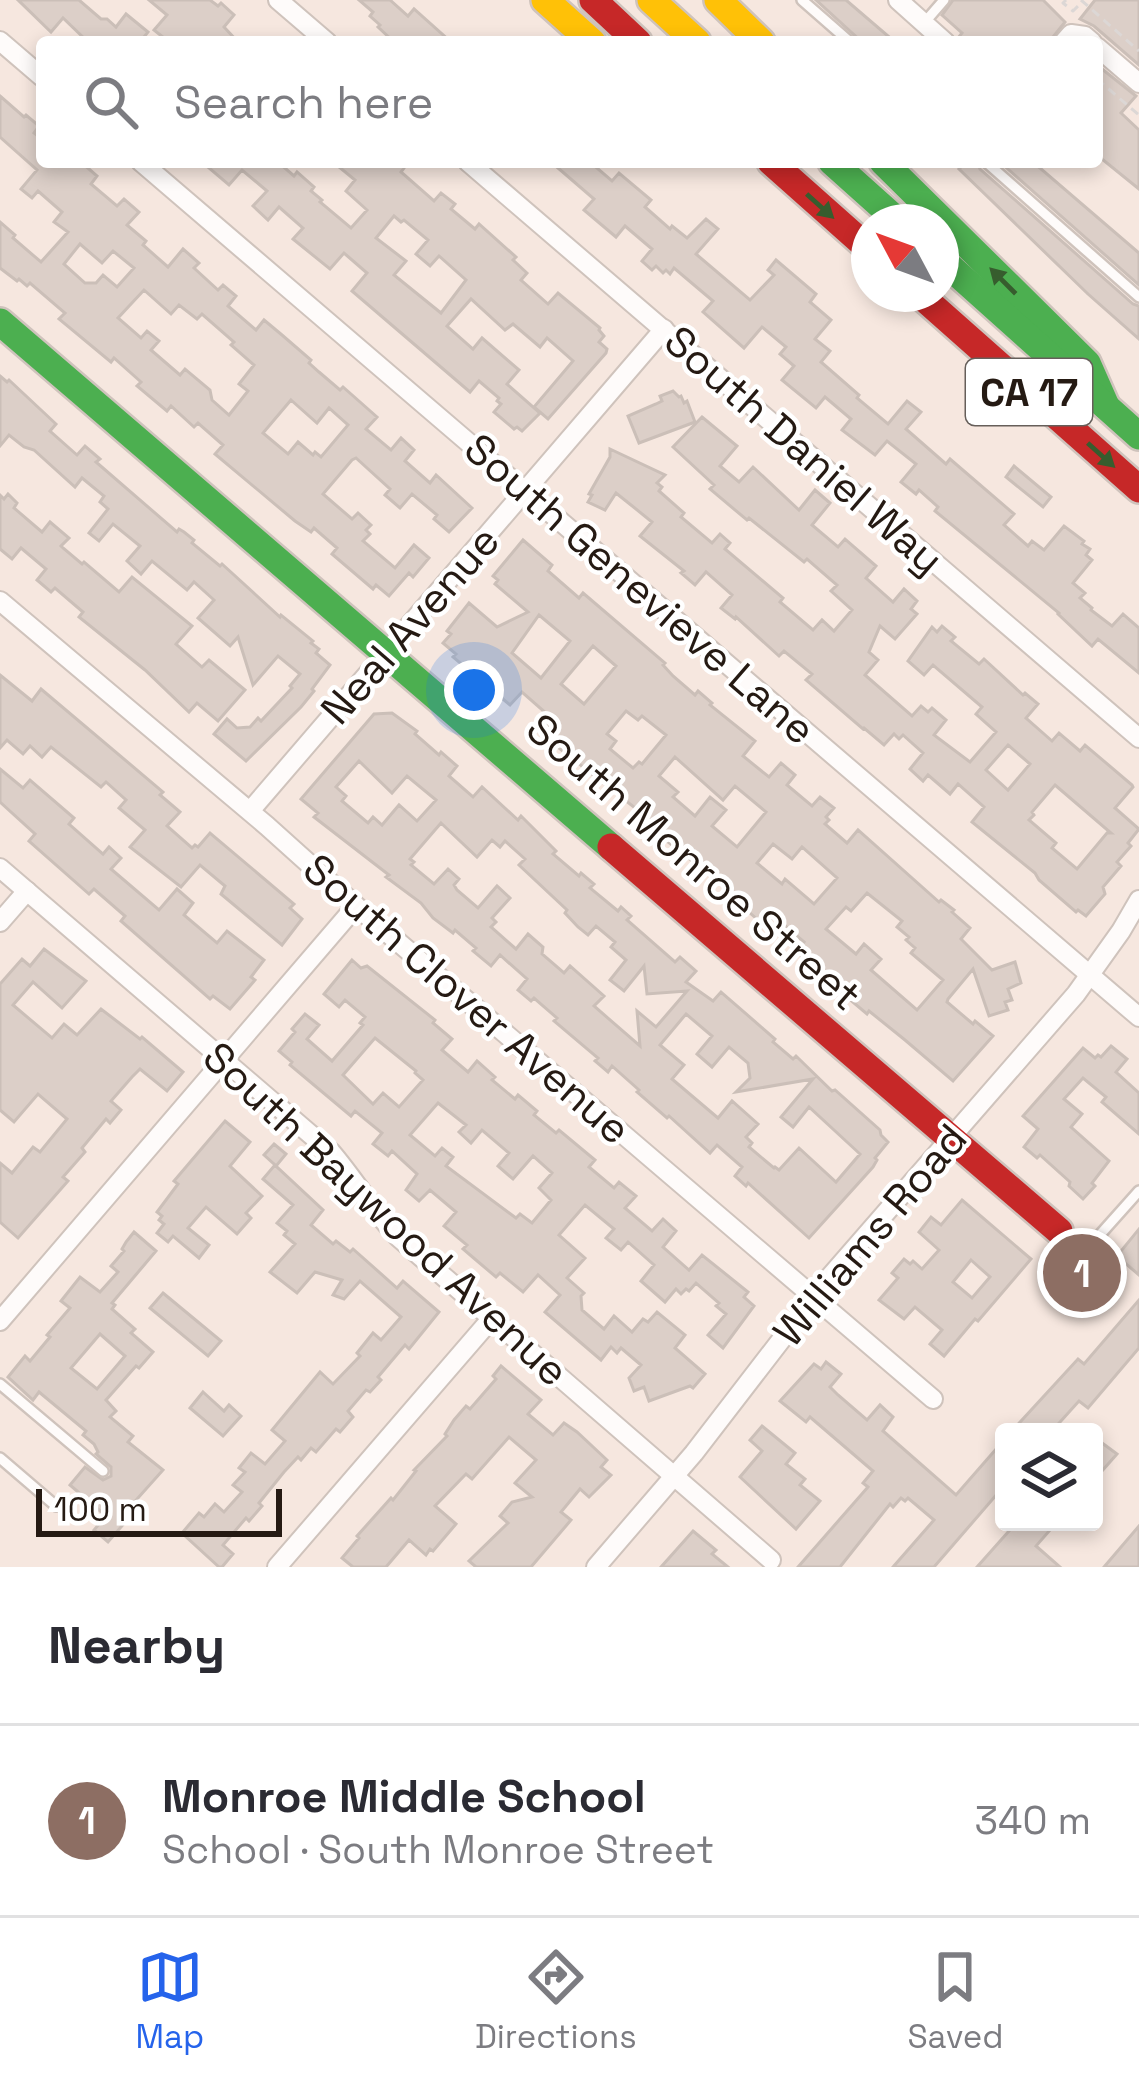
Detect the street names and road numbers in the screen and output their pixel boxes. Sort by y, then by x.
street label: South Daniel Way [654,314,954,586]
road number: CA 17 [966,359,1092,425]
street label: South Genevieve Lane [454,422,826,756]
street label: Neal Avenue [309,515,511,735]
street label: South Monroe Street [516,702,872,1022]
street label: South Clover Avenue [292,842,642,1156]
street label: South Baywood Avenue [192,1031,580,1397]
street label: Williams Road [762,1113,978,1357]

